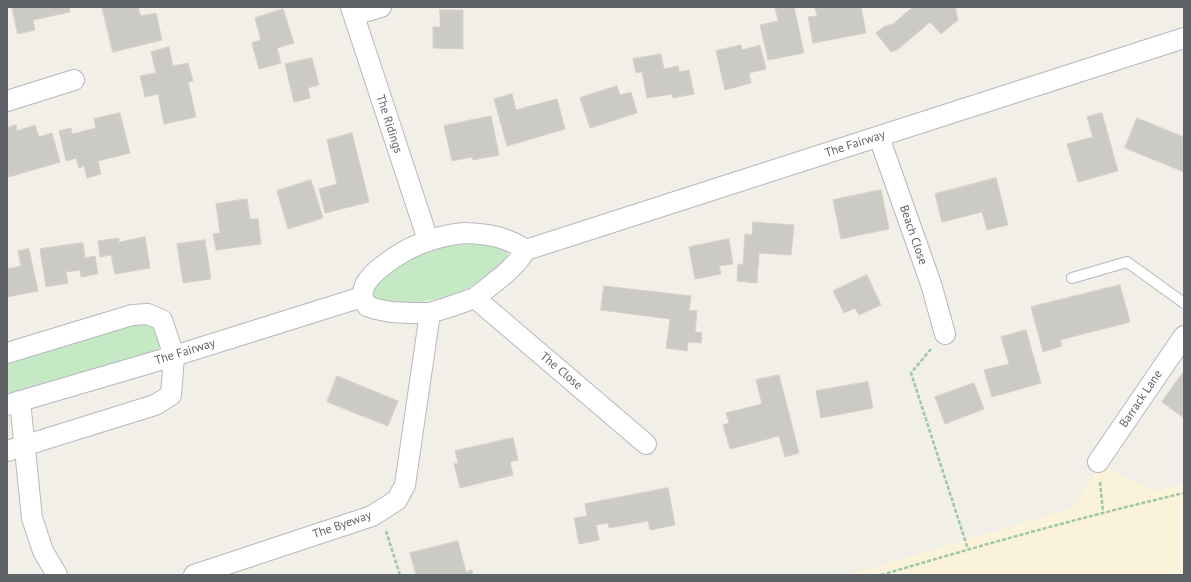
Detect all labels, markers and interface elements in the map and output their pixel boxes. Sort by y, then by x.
street label: The Ridings [373,93,405,155]
street label: The Fairway [823,128,887,160]
street label: Beach Close [896,203,930,267]
street label: The Fairway [153,336,217,368]
street label: The Close [537,349,585,393]
street label: Barrack Lane [1117,368,1165,430]
street label: The Byeway [311,508,373,542]

